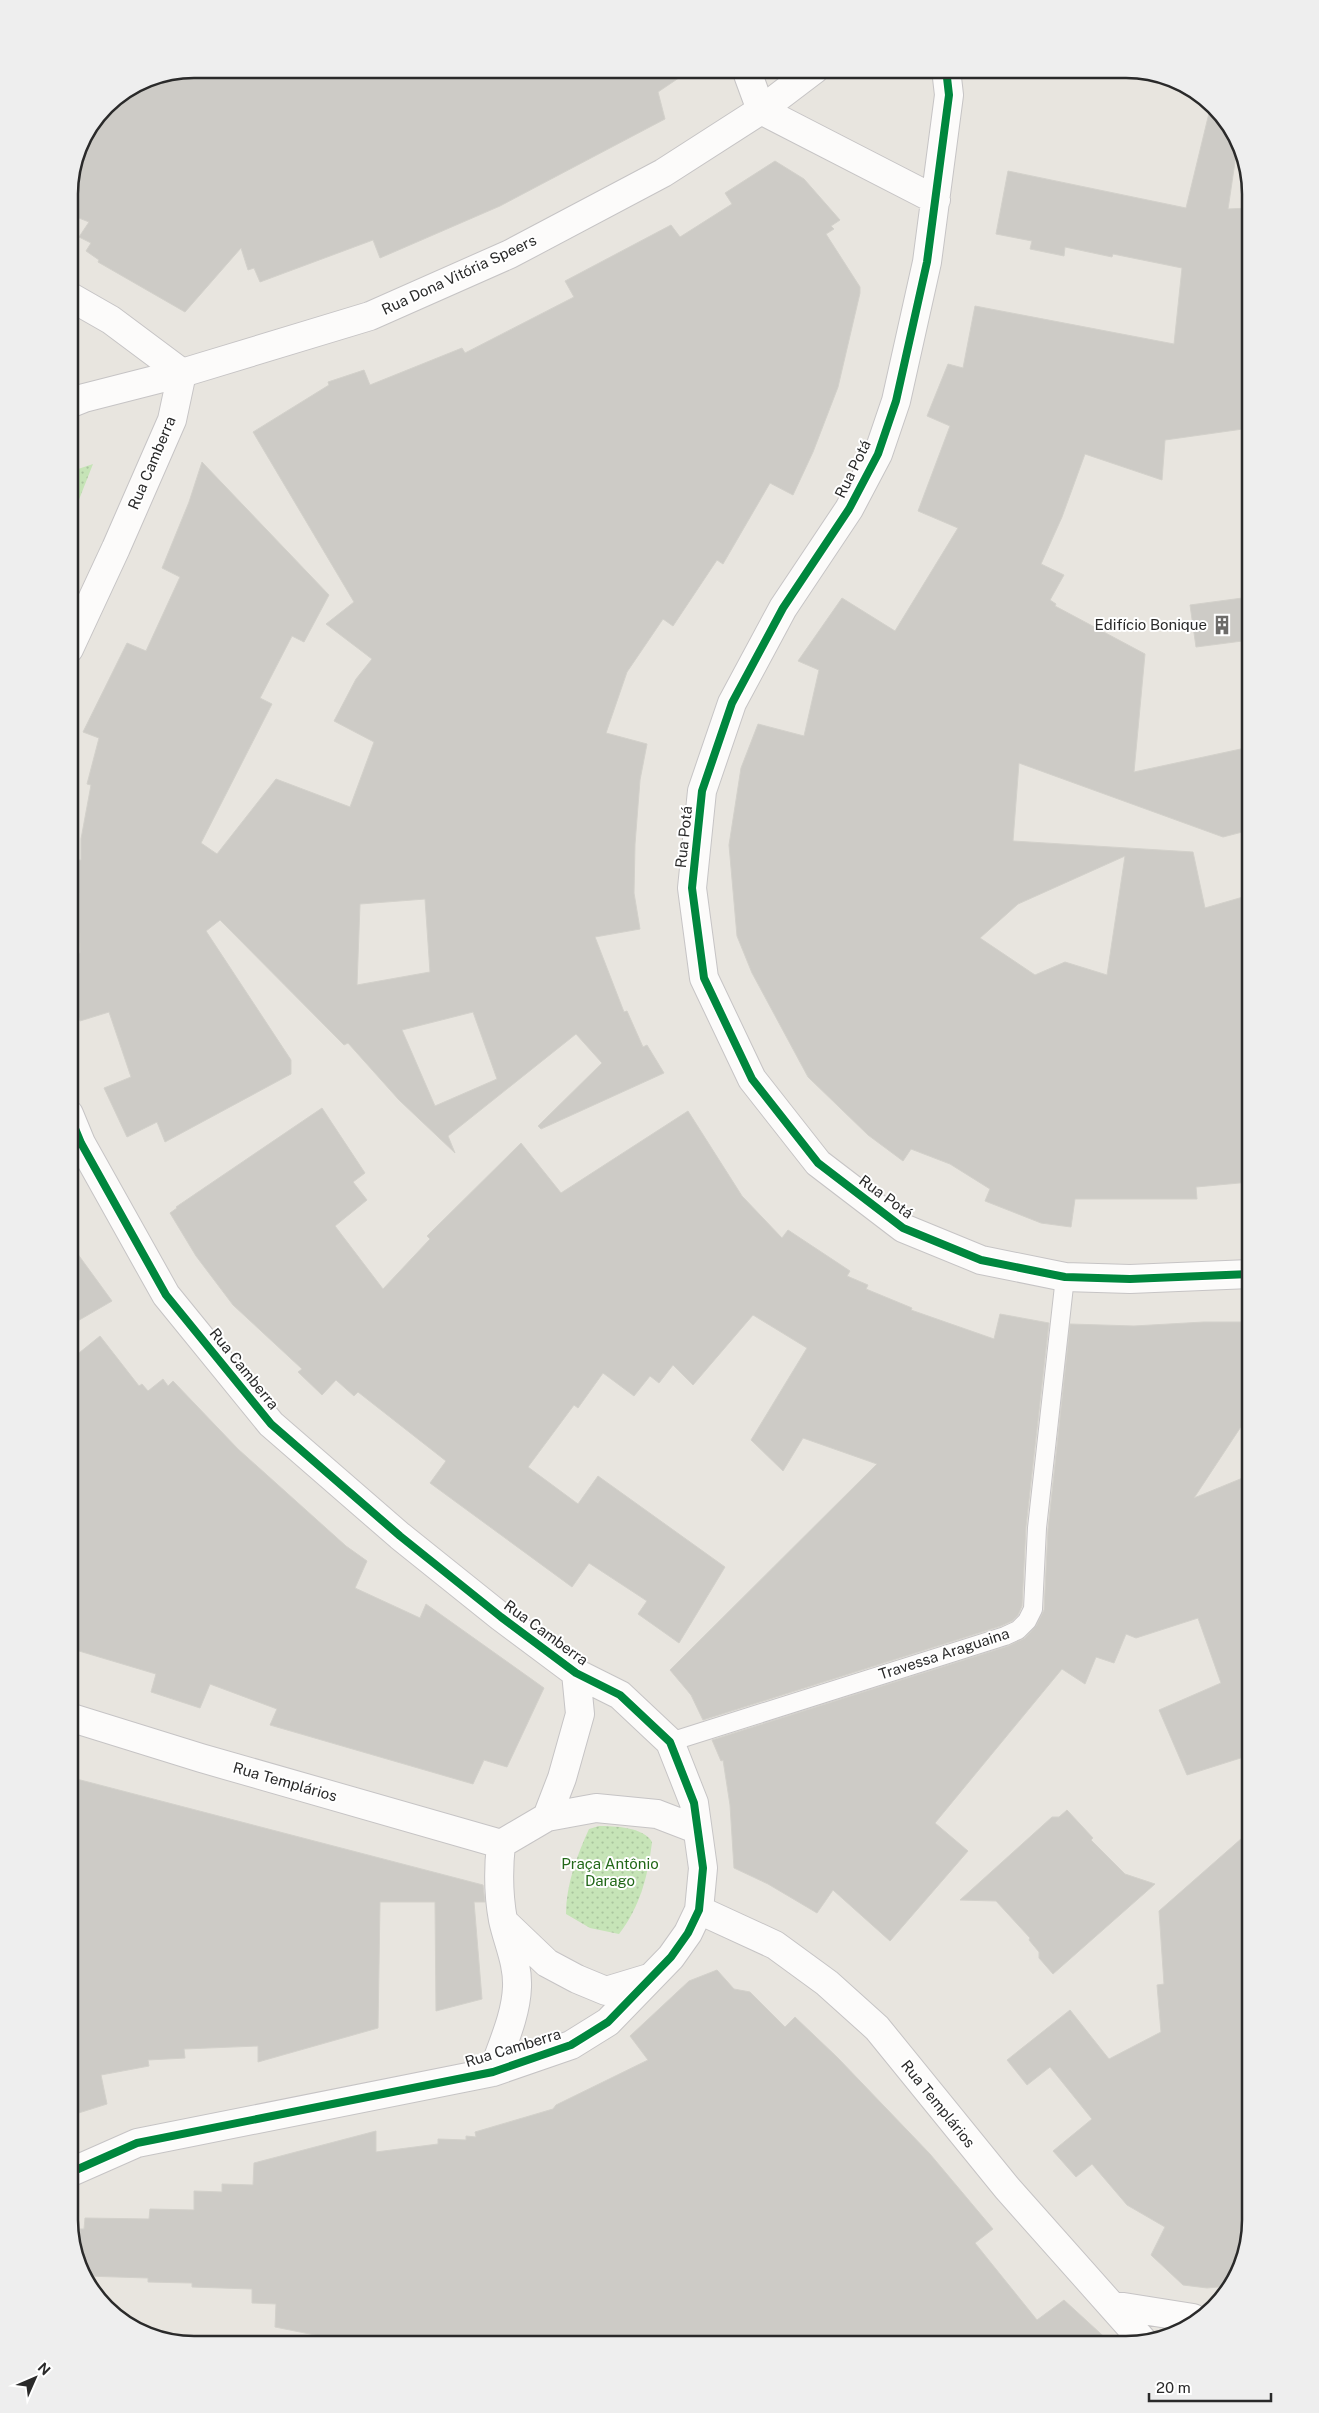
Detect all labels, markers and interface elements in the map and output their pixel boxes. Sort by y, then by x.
street label: Rua Dona Vitória Speers [379,231,539,318]
street label: Rua Camberra [124,414,179,512]
street label: Rua Potá [831,437,874,501]
building icon: Edifício Bonique [1211,614,1233,636]
place label: Edifício Bonique [1095,616,1207,633]
street label: Rua Potá [672,805,695,869]
street label: Rua Potá [856,1171,916,1222]
street label: Rua Camberra [207,1325,282,1413]
street label: Rua Camberra [501,1597,591,1669]
street label: Travessa Araguaina [876,1624,1011,1683]
street label: Rua Templários [231,1759,339,1804]
park label: Praça Antônio Darago [561,1855,659,1889]
street label: Rua Camberra [463,2025,563,2070]
street label: Rua Templários [898,2057,979,2151]
north arrow [10,2353,60,2403]
text: N [35,2359,54,2378]
scale bar [1149,2370,1272,2402]
text: 20 m [1156,2379,1191,2396]

